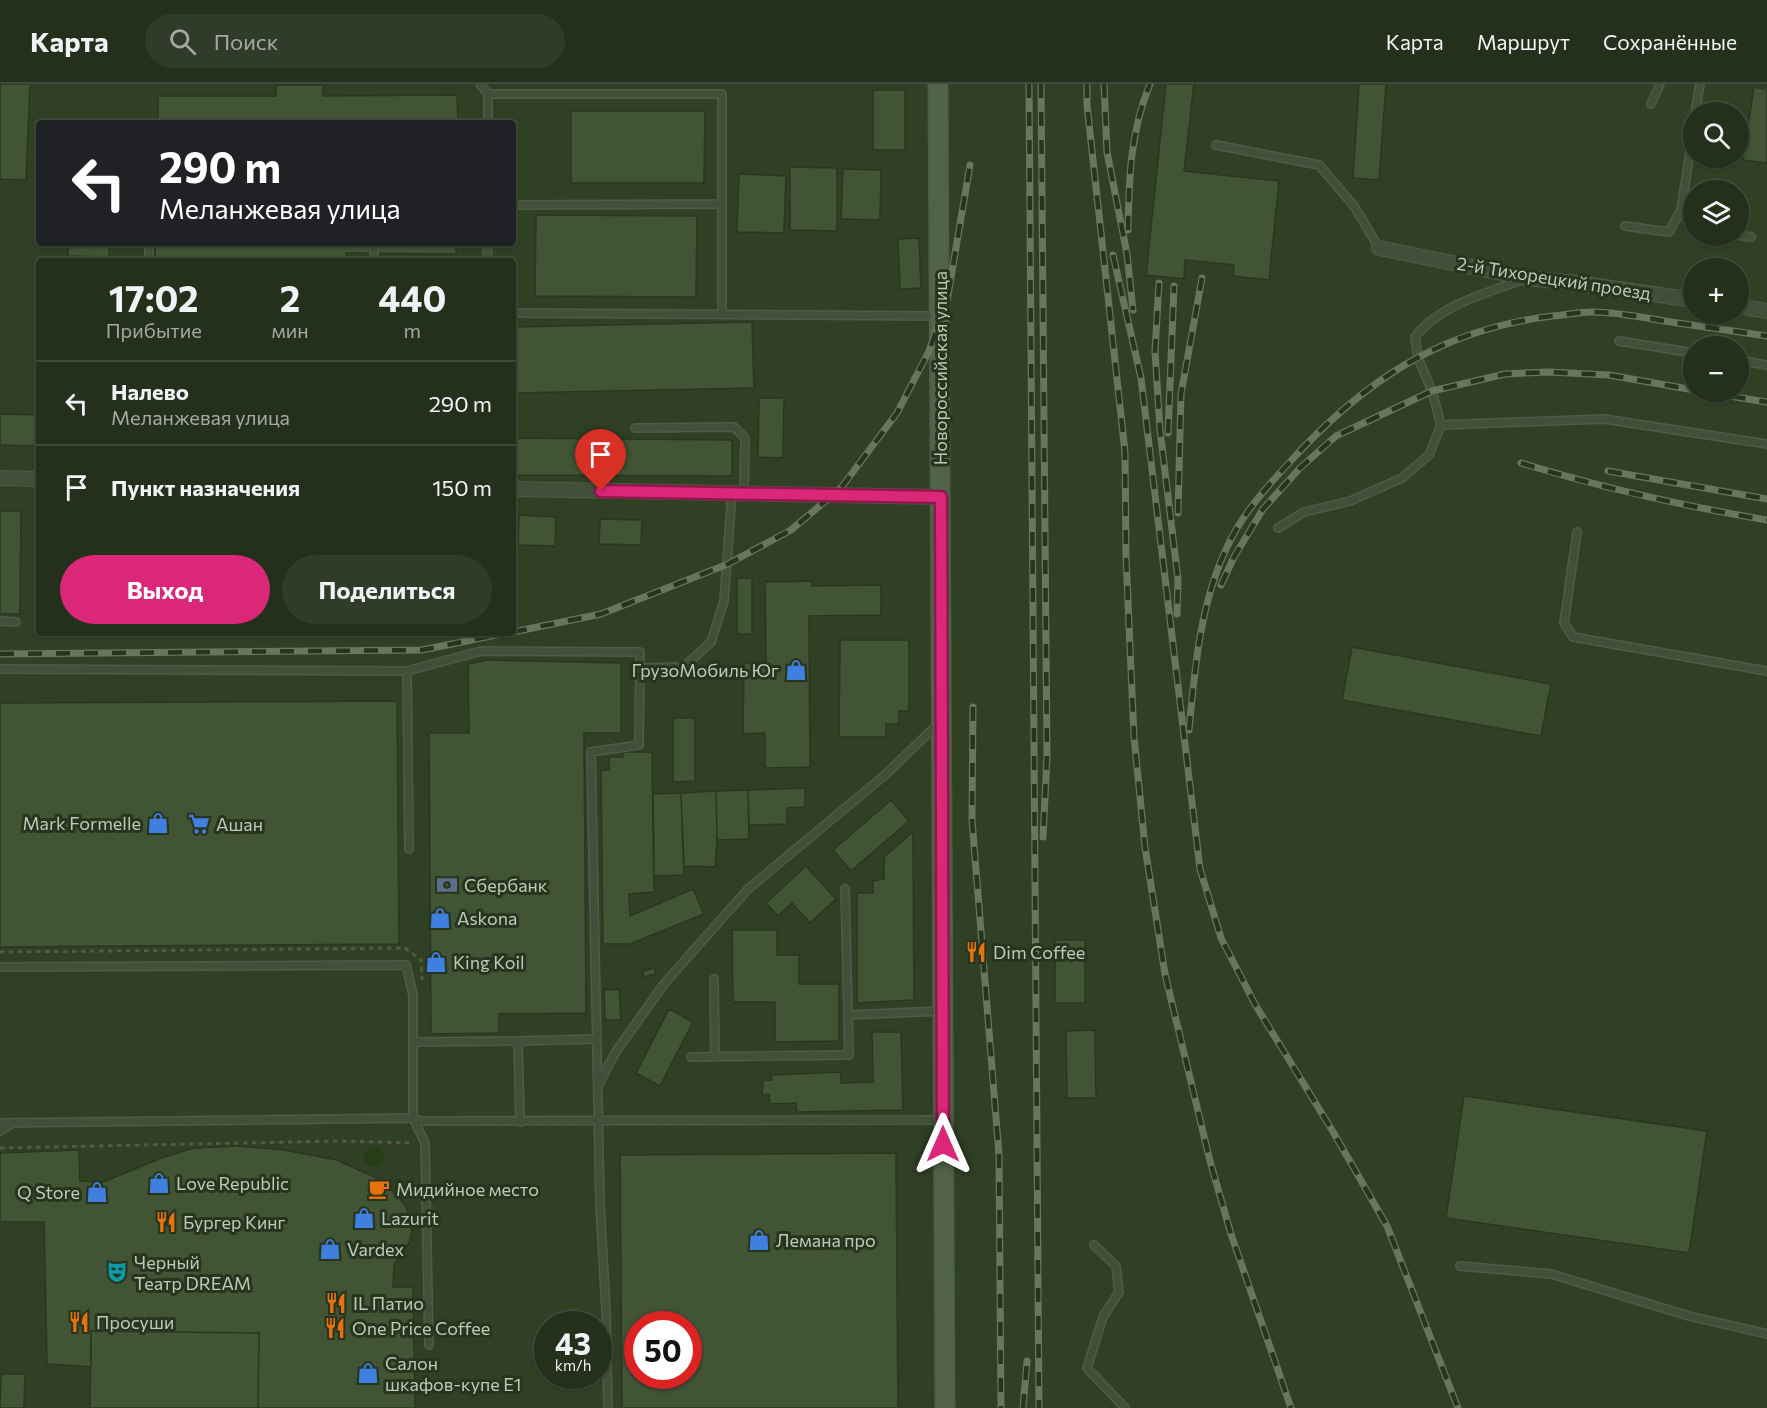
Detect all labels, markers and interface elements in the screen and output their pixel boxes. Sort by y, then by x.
search box [145,14,565,68]
text: Карта [30,24,109,58]
icon: search [166,25,199,58]
text: Поиск [214,28,278,55]
text: Карта [1386,29,1444,54]
text: Маршрут [1477,29,1570,54]
text: Сохранённые [1603,29,1737,54]
map controls [1683,102,1749,402]
button: search [1683,102,1749,168]
text: 290 m [159,140,281,192]
icon: left [60,144,138,222]
button: layers [1683,180,1749,246]
text: Меланжевая улица [159,192,401,225]
street label: 2-й Тихорецкий проезд [1455,252,1653,304]
button: + [1683,258,1749,324]
street label: Новороссийская улица [929,271,951,465]
text: 17:02 [109,275,199,319]
text: 2 [280,275,300,319]
text: 440 [378,275,446,319]
text: Прибытие [106,318,202,342]
text: мин [271,318,309,342]
text: m [404,318,421,342]
button: − [1683,336,1749,402]
text: Налево [111,378,189,405]
icon: left [60,387,93,420]
text: 290 m [429,390,492,417]
text: Меланжевая улица [111,405,290,429]
pin [575,429,626,491]
icon: arrive [584,438,617,471]
icon: arrive [60,471,93,504]
text: Пункт назначения [111,474,300,501]
text: 150 m [432,474,492,501]
button: Выход [60,555,270,624]
button: Поделиться [282,555,492,624]
shop icon: ГрузоМобиль Юг [784,658,808,682]
place label: ГрузоМобиль Юг [632,659,779,681]
shop icon: Mark Formelle [146,811,170,835]
place label: Mark Formelle [22,812,141,834]
supermarket icon: Ашан [187,812,211,836]
place label: Ашан [216,813,263,835]
bank icon: Сбербанк [435,873,459,897]
place label: Сбербанк [464,874,548,896]
shop icon: Askona [428,906,452,930]
place label: Askona [457,907,517,929]
restaurant icon: Dim Coffee [964,940,988,964]
place label: Dim Coffee [993,941,1085,963]
shop icon: King Koil [424,950,448,974]
place label: King Koil [453,951,525,973]
position arrow [911,1112,975,1176]
shop icon: Love Republic [147,1171,171,1195]
place label: Love Republic [176,1172,289,1194]
cafe icon: Мидийное место [367,1177,391,1201]
place label: Мидийное место [396,1178,539,1200]
shop icon: Q Store [85,1180,109,1204]
place label: Q Store [17,1181,80,1203]
shop icon: Lazurit [352,1206,376,1230]
place label: Lazurit [381,1207,439,1229]
restaurant icon: Бургер Кинг [154,1210,178,1234]
place label: Бургер Кинг [183,1211,286,1233]
shop icon: Лемана про [747,1228,771,1252]
place label: Лемана про [776,1229,876,1251]
shop icon: Vardex [318,1237,342,1261]
place label: Vardex [347,1238,405,1260]
place label: Черный Театр DREAM [134,1251,251,1294]
theatre icon: Черный Театр DREAM [105,1260,129,1284]
restaurant icon: IL Патио [324,1291,348,1315]
place label: IL Патио [353,1292,424,1314]
restaurant icon: Просуши [67,1310,91,1334]
place label: Просуши [96,1311,174,1333]
speed limit sign: 50 [624,1311,702,1389]
restaurant icon: One Price Coffee [323,1316,347,1340]
place label: One Price Coffee [352,1317,490,1339]
text: 43 [555,1324,591,1361]
place label: Салон шкафов-купе Е1 [385,1352,522,1395]
text: km/h [555,1356,591,1374]
shop icon: Салон шкафов-купе Е1 [356,1361,380,1385]

